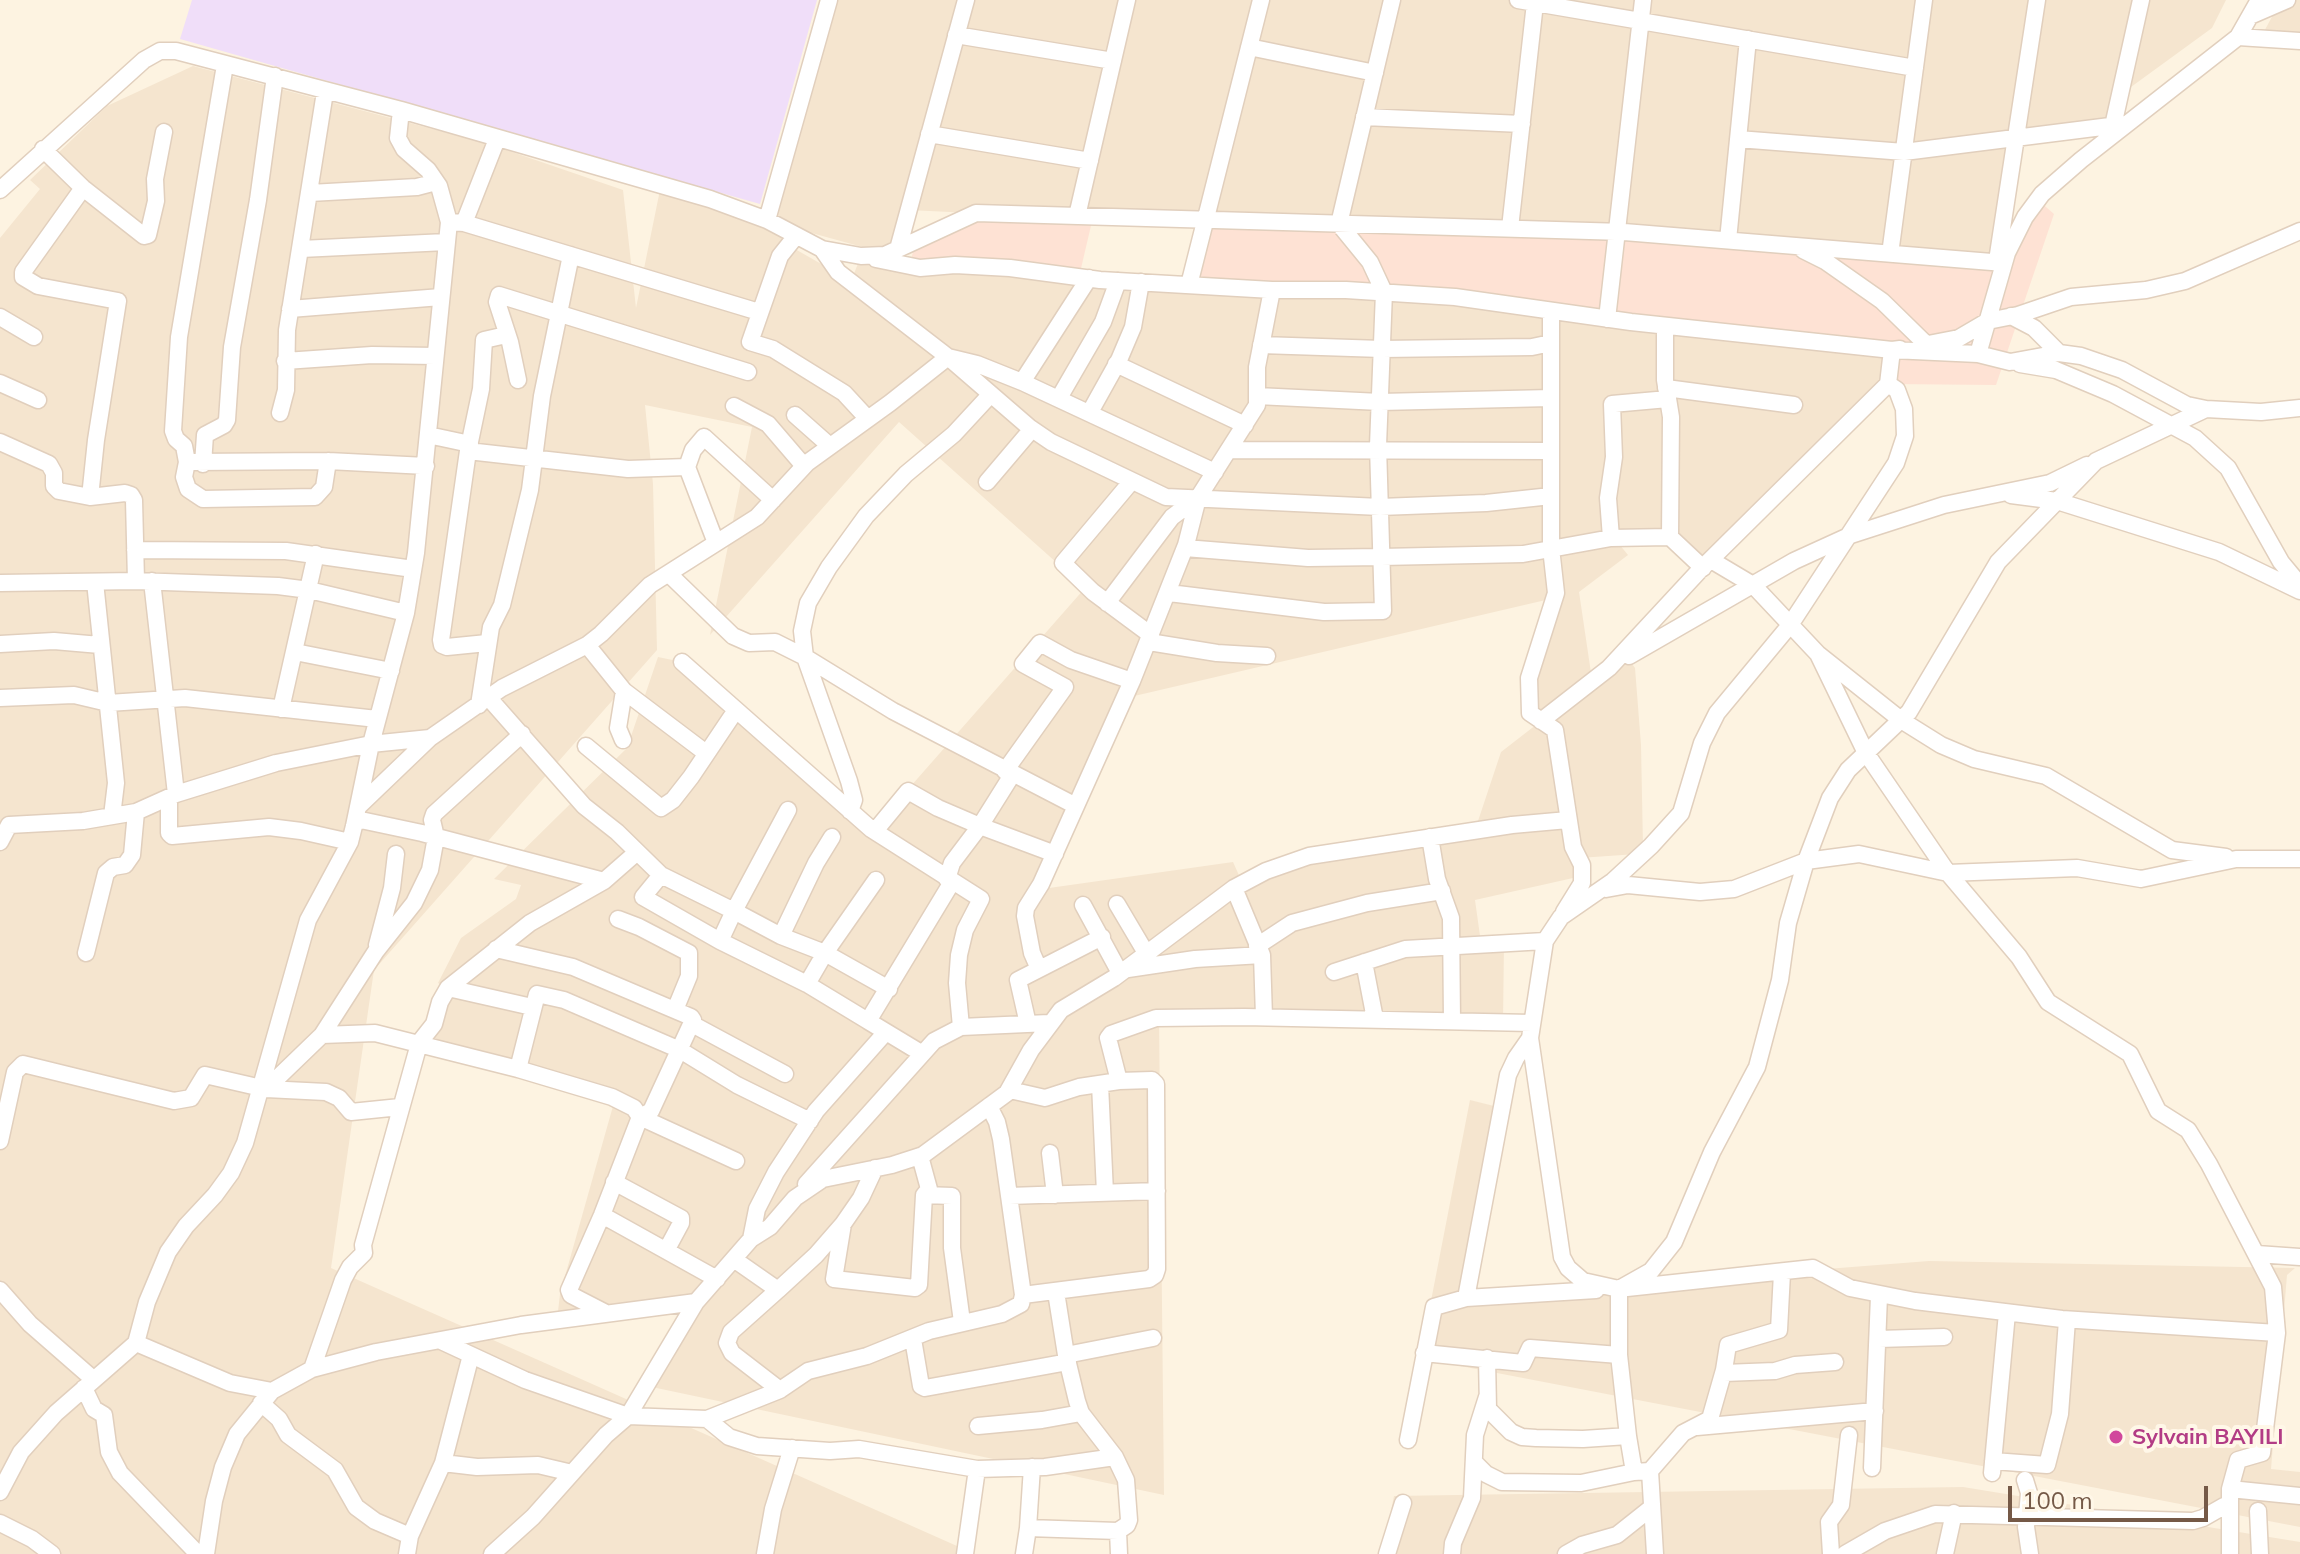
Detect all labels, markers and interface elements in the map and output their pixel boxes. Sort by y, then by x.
place label: Sylvain BAYILI [2132,1424,2284,1450]
marker: Sylvain BAYILI [2107,1428,2125,1446]
scale bar [2012,1470,2212,1520]
text: 100 m [2022,1485,2093,1515]

